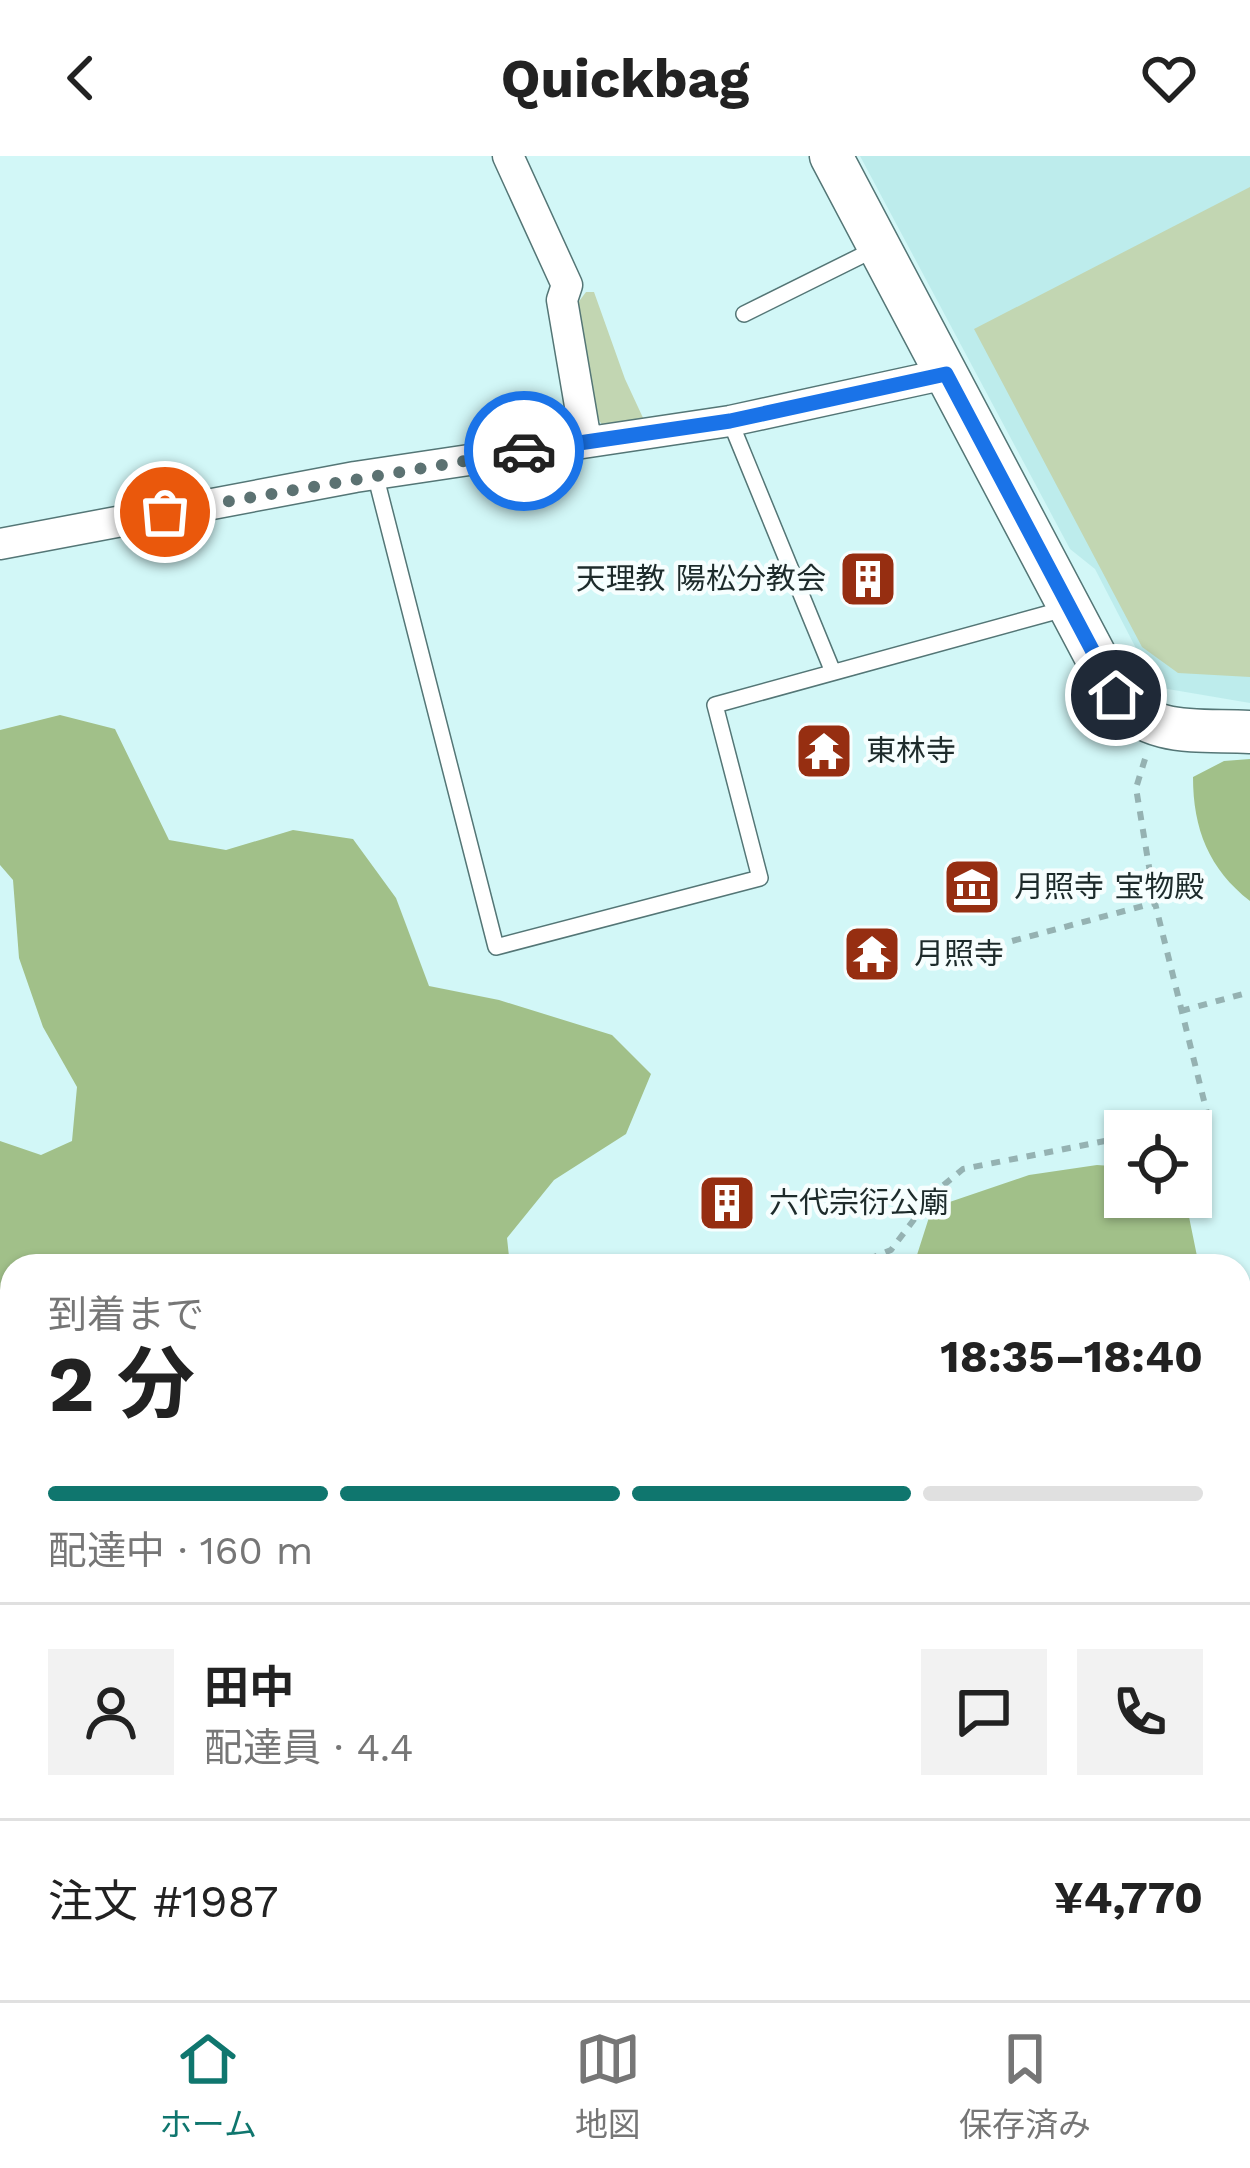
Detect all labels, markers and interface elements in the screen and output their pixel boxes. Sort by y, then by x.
icon: back [48,45,114,111]
icon: heart [1136,45,1202,111]
text: Quickbag [501,47,749,110]
courier [464,391,584,511]
icon: car [491,418,557,484]
pin [114,461,216,563]
icon: bag [132,479,198,545]
building icon: 天理教 陽松分教会 [837,548,899,610]
place label: 天理教 陽松分教会 [576,561,826,596]
pin [1065,644,1167,746]
icon: home [1083,662,1149,728]
temple icon: 東林寺 [793,720,855,782]
place label: 東林寺 [866,733,956,768]
museum icon: 月照寺 宝物殿 [941,856,1003,918]
place label: 月照寺 宝物殿 [1014,869,1204,904]
temple icon: 月照寺 [841,923,903,985]
place label: 月照寺 [914,936,1004,971]
map controls [1104,1110,1212,1218]
button: locate [1104,1110,1212,1218]
building icon: 六代宗衍公廟 [696,1172,758,1234]
place label: 六代宗衍公廟 [769,1185,949,1220]
text: 到着まで [48,1292,204,1337]
text: 18:35–18:40 [940,1330,1203,1383]
text: 2 分 [48,1338,195,1430]
text: 配達中 · 160 m [48,1528,313,1573]
button: person [48,1649,174,1775]
button: chat [921,1649,1047,1775]
button: phone [1077,1649,1203,1775]
text: 田中 [204,1661,294,1714]
text: 配達員 · 4.4 [204,1725,414,1770]
text: ¥4,770 [1054,1871,1203,1924]
text: 注文 #1987 [48,1875,279,1928]
tab: ホーム [159,2026,257,2146]
tab: 地図 [575,2026,641,2146]
tab: 保存済み [959,2026,1091,2146]

